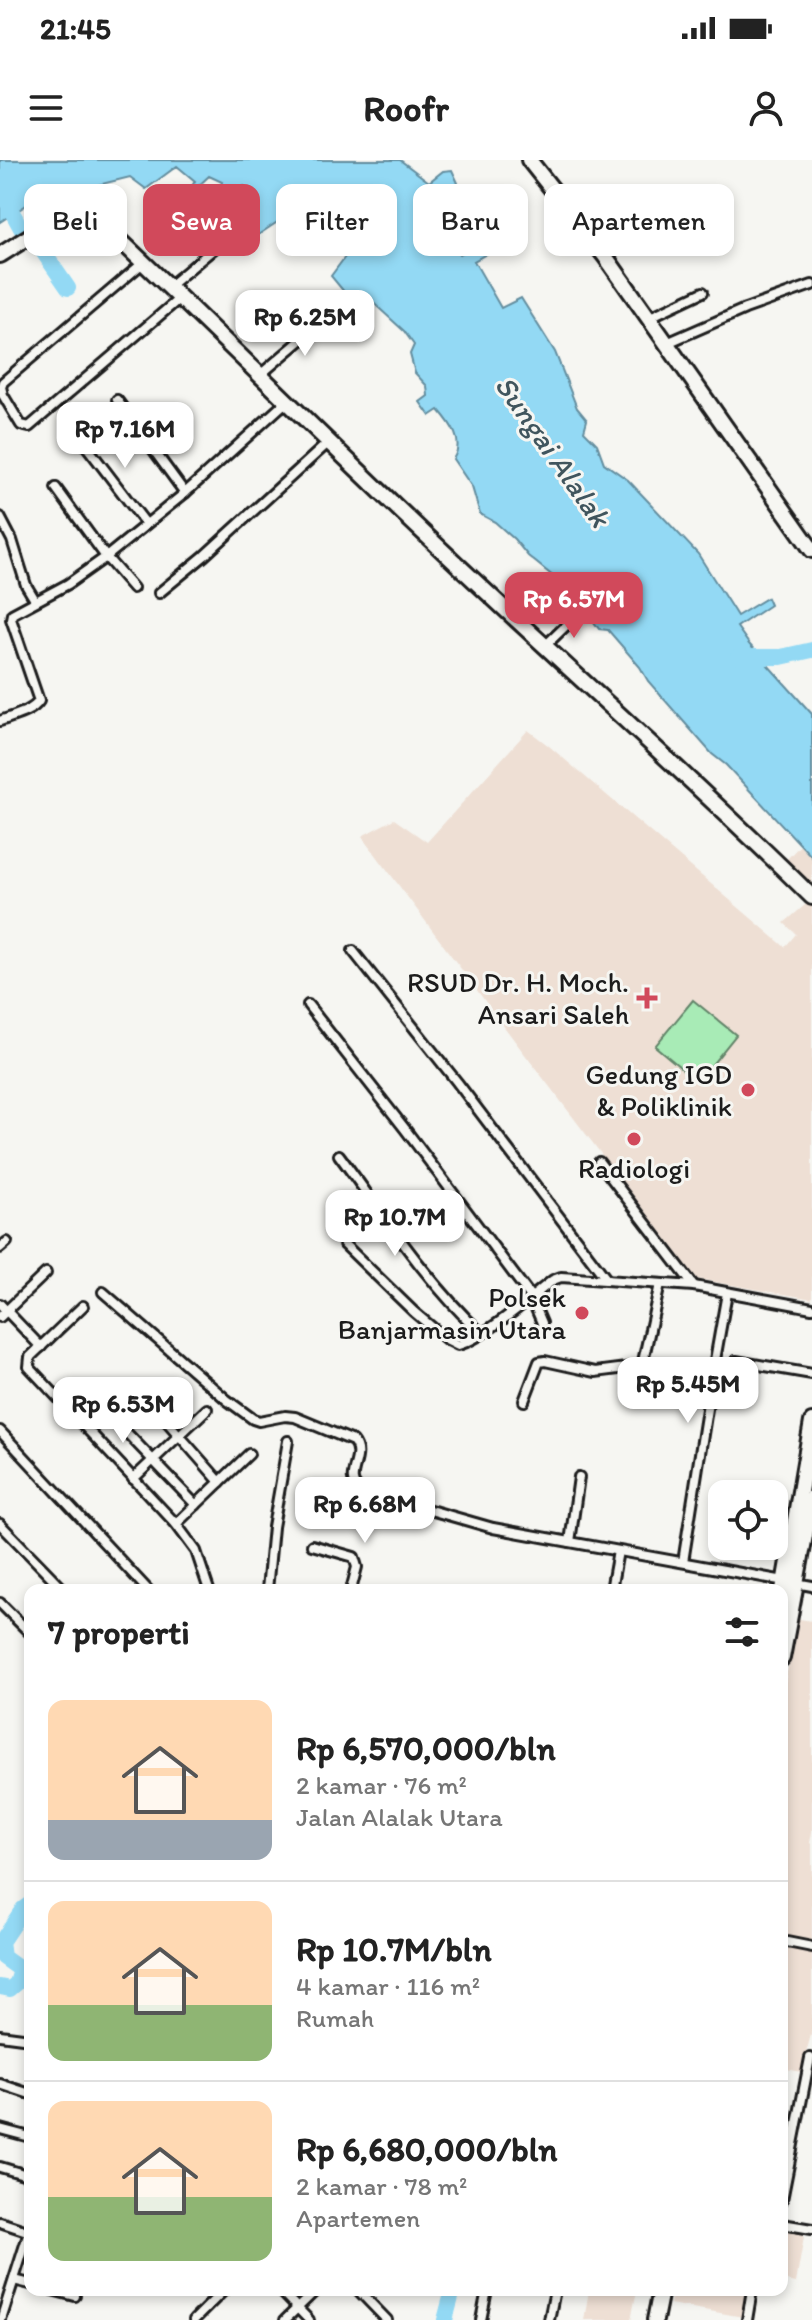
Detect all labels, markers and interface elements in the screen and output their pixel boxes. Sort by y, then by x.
text: 21:45 [40,10,111,47]
icon: menu [24,86,68,130]
icon: person [744,86,788,130]
text: Roofr [363,87,449,130]
chip: Beli [24,184,127,256]
chip: Sewa [143,184,260,256]
chip: Filter [276,184,397,256]
chip: Baru [413,184,528,256]
chip: Apartemen [544,184,734,256]
pin: Rp 6.25M [222,290,388,358]
text: Rp 6.25M [253,300,357,332]
water label: Sungai Alalak [487,368,620,535]
pin: Rp 7.16M [42,402,208,470]
text: Rp 7.16M [75,412,175,444]
pin: Rp 6.57M [491,572,657,640]
text: Rp 6.57M [523,582,625,614]
place label: RSUD Dr. H. Moch. Ansari Saleh [407,965,629,1031]
marker: RSUD Dr. H. Moch. Ansari Saleh [636,987,658,1009]
place label: Gedung IGD & Poliklinik [586,1057,732,1123]
marker: Gedung IGD & Poliklinik [739,1081,757,1099]
marker: Radiologi [625,1130,643,1148]
place label: Radiologi [578,1151,690,1185]
pin: Rp 10.7M [312,1190,478,1258]
text: Rp 10.7M [343,1200,447,1232]
place label: Polsek Banjarmasin Utara [338,1280,567,1346]
marker: Polsek Banjarmasin Utara [573,1304,591,1322]
pin: Rp 5.45M [605,1357,771,1425]
text: Rp 5.45M [635,1367,741,1399]
pin: Rp 6.53M [40,1377,206,1445]
text: Rp 6.53M [71,1387,175,1419]
pin: Rp 6.68M [282,1477,448,1545]
map controls [708,1480,788,1560]
button: locate [708,1480,788,1560]
text: Rp 6.68M [313,1487,417,1519]
icon: filters [720,1610,764,1654]
text: 7 properti [48,1612,190,1653]
text: Rp 6,570,000/bln [296,1728,556,1769]
icon: home [112,1732,208,1828]
text: 2 kamar · 76 m² [296,1769,467,1801]
text: Jalan Alalak Utara [296,1801,503,1833]
text: Rp 10.7M/bln [296,1929,492,1970]
icon: home [112,1933,208,2029]
text: 4 kamar · 116 m² [296,1970,480,2002]
text: Rumah [296,2002,374,2034]
text: Rp 6,680,000/bln [296,2129,558,2170]
icon: home [112,2133,208,2229]
text: 2 kamar · 78 m² [296,2170,467,2202]
text: Apartemen [296,2202,420,2234]

